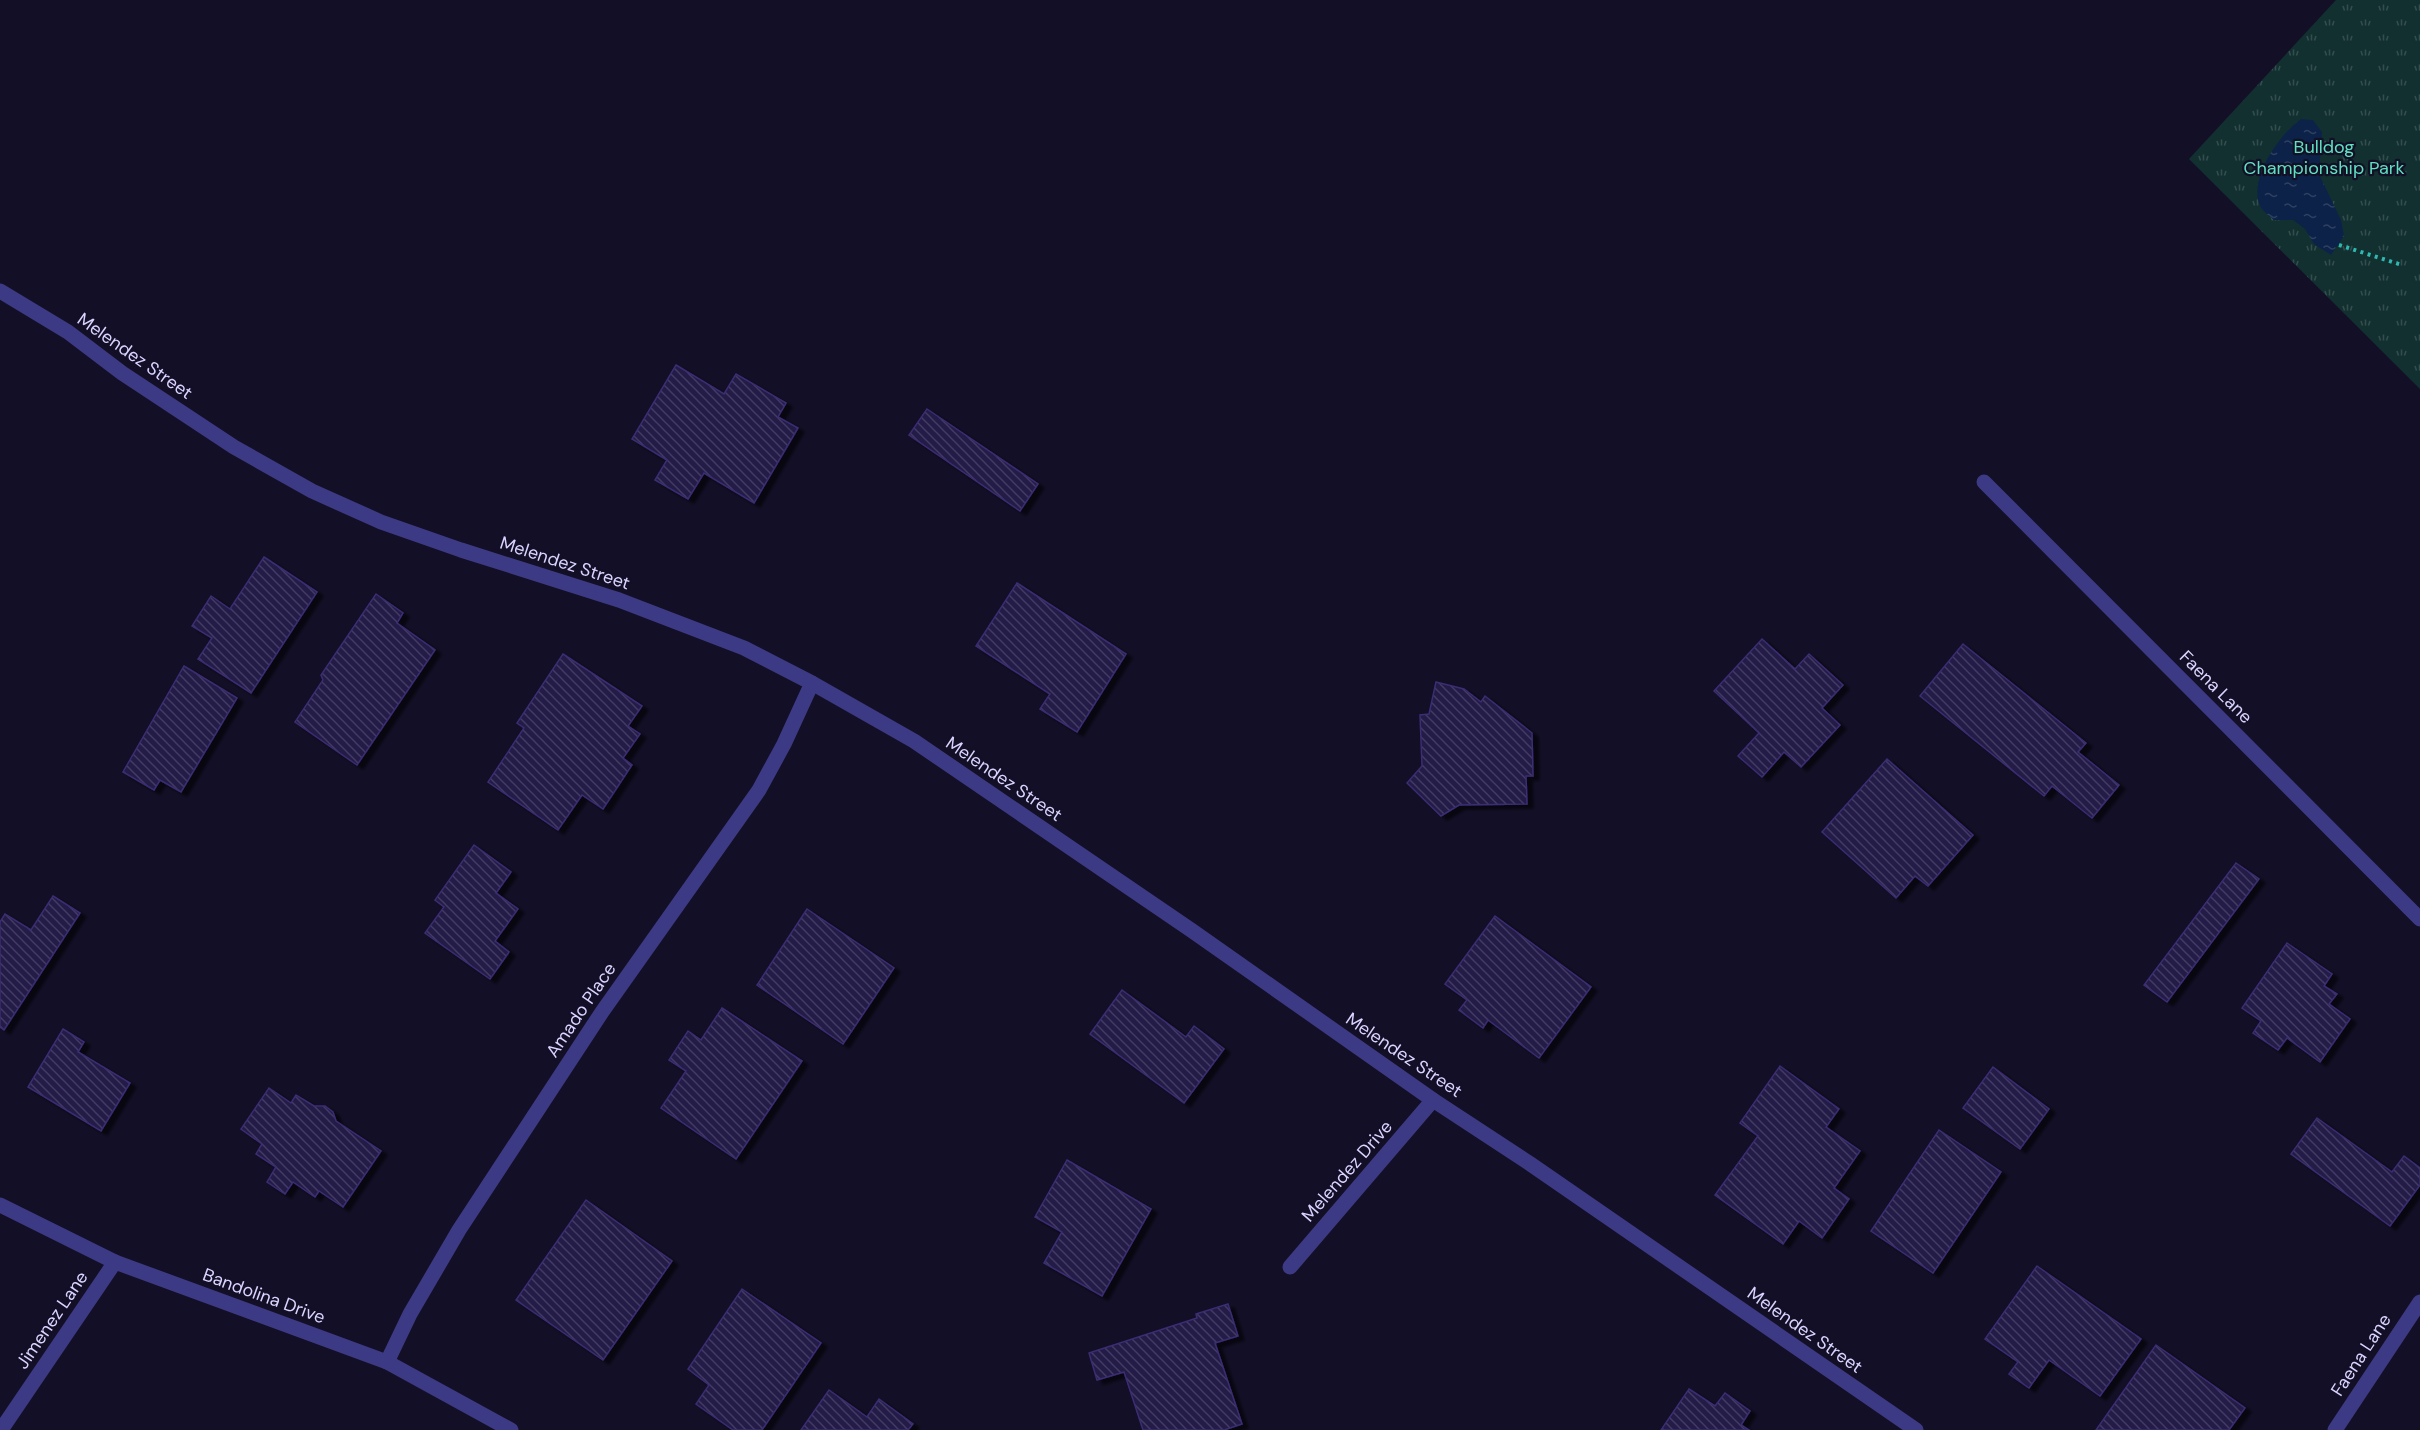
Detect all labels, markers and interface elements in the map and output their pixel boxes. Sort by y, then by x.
park label: Bulldog Championship Park [2244,135,2405,180]
street label: Melendez Street [73,307,197,405]
street label: Melendez Street [497,531,633,595]
street label: Faena Lane [2174,645,2258,729]
street label: Melendez Street [941,731,1067,827]
street label: Amado Place [540,958,622,1062]
street label: Melendez Street [1341,1007,1467,1103]
street label: Melendez Drive [1296,1115,1398,1227]
street label: Bandolina Drive [199,1263,329,1329]
street label: Jimenez Lane [10,1266,94,1374]
street label: Melendez Street [1743,1281,1867,1379]
street label: Faena Lane [2325,1309,2397,1401]

